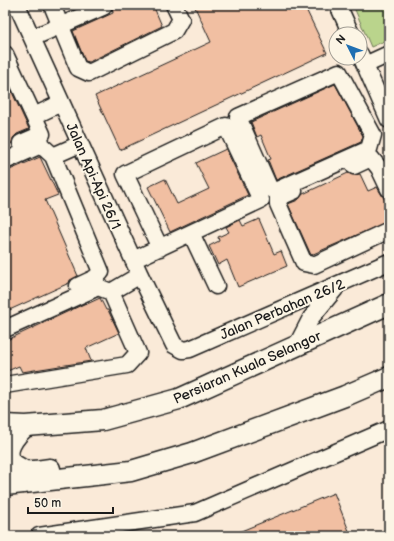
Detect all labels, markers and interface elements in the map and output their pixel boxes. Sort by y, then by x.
north arrow [328,26,368,66]
text: N [333,32,349,47]
street label: Jalan Api-Api 26/1 [62,120,125,232]
street label: Jalan Perbahan 26/2 [217,275,348,343]
street label: Persiaran Kuala Selangor [171,327,324,408]
scale bar [28,489,113,515]
text: 50 m [34,496,61,511]

